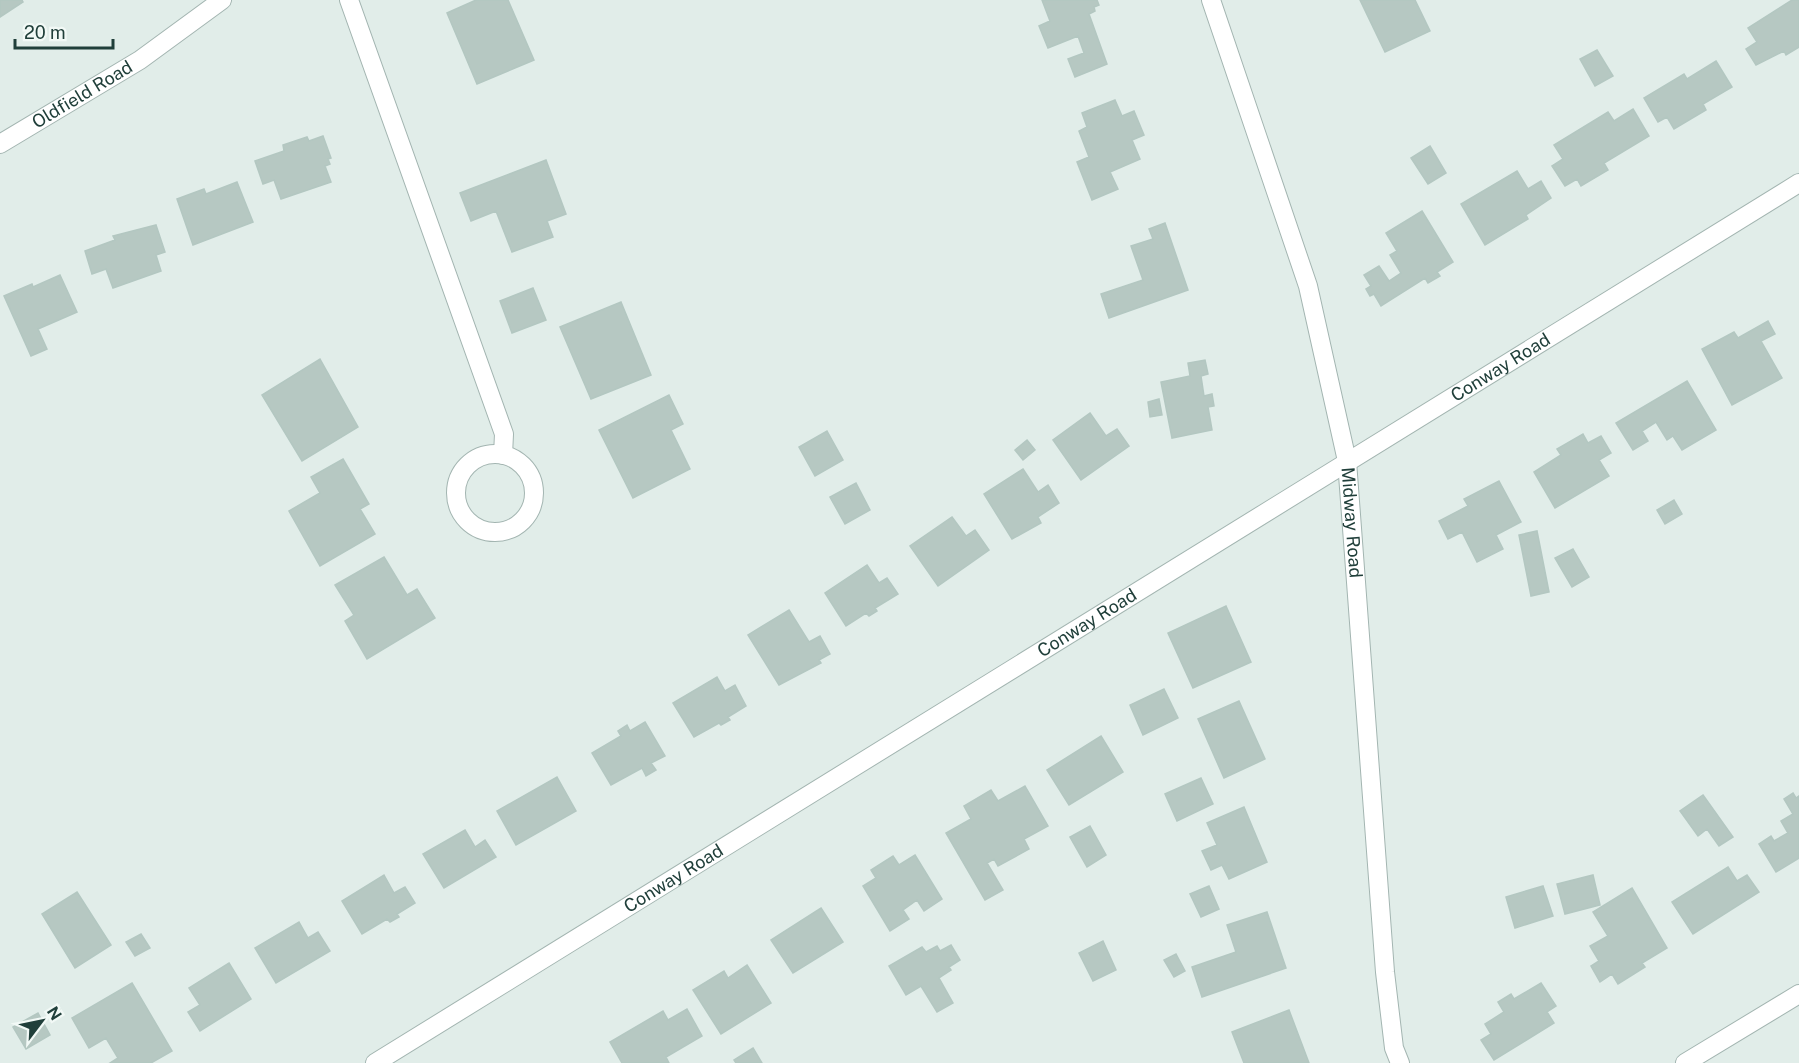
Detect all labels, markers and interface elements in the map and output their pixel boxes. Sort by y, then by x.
scale bar [15,12,112,50]
text: 20 m [24,22,66,43]
street label: Oldfield Road [28,56,136,132]
street label: Conway Road [1447,329,1554,406]
street label: Midway Road [1337,466,1367,579]
street label: Conway Road [1033,584,1140,661]
street label: Conway Road [620,839,727,917]
north arrow [12,991,72,1051]
text: N [43,1003,66,1024]

